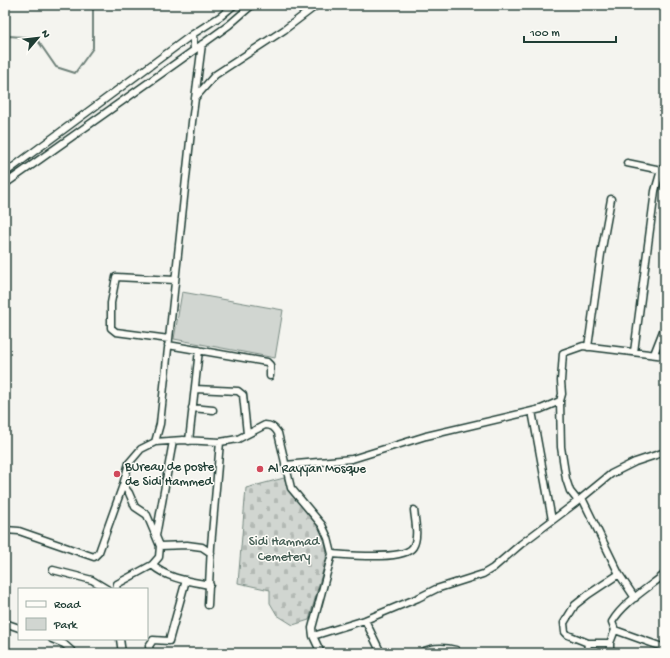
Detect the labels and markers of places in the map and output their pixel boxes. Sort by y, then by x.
place label: BUreau de poste de Sidi Hammed [124,460,215,490]
place label: Al Rayyan Mosque [268,462,366,477]
marker: Al Rayyan Mosque [255,464,265,474]
marker: BUreau de poste de Sidi Hammed [112,469,122,479]

